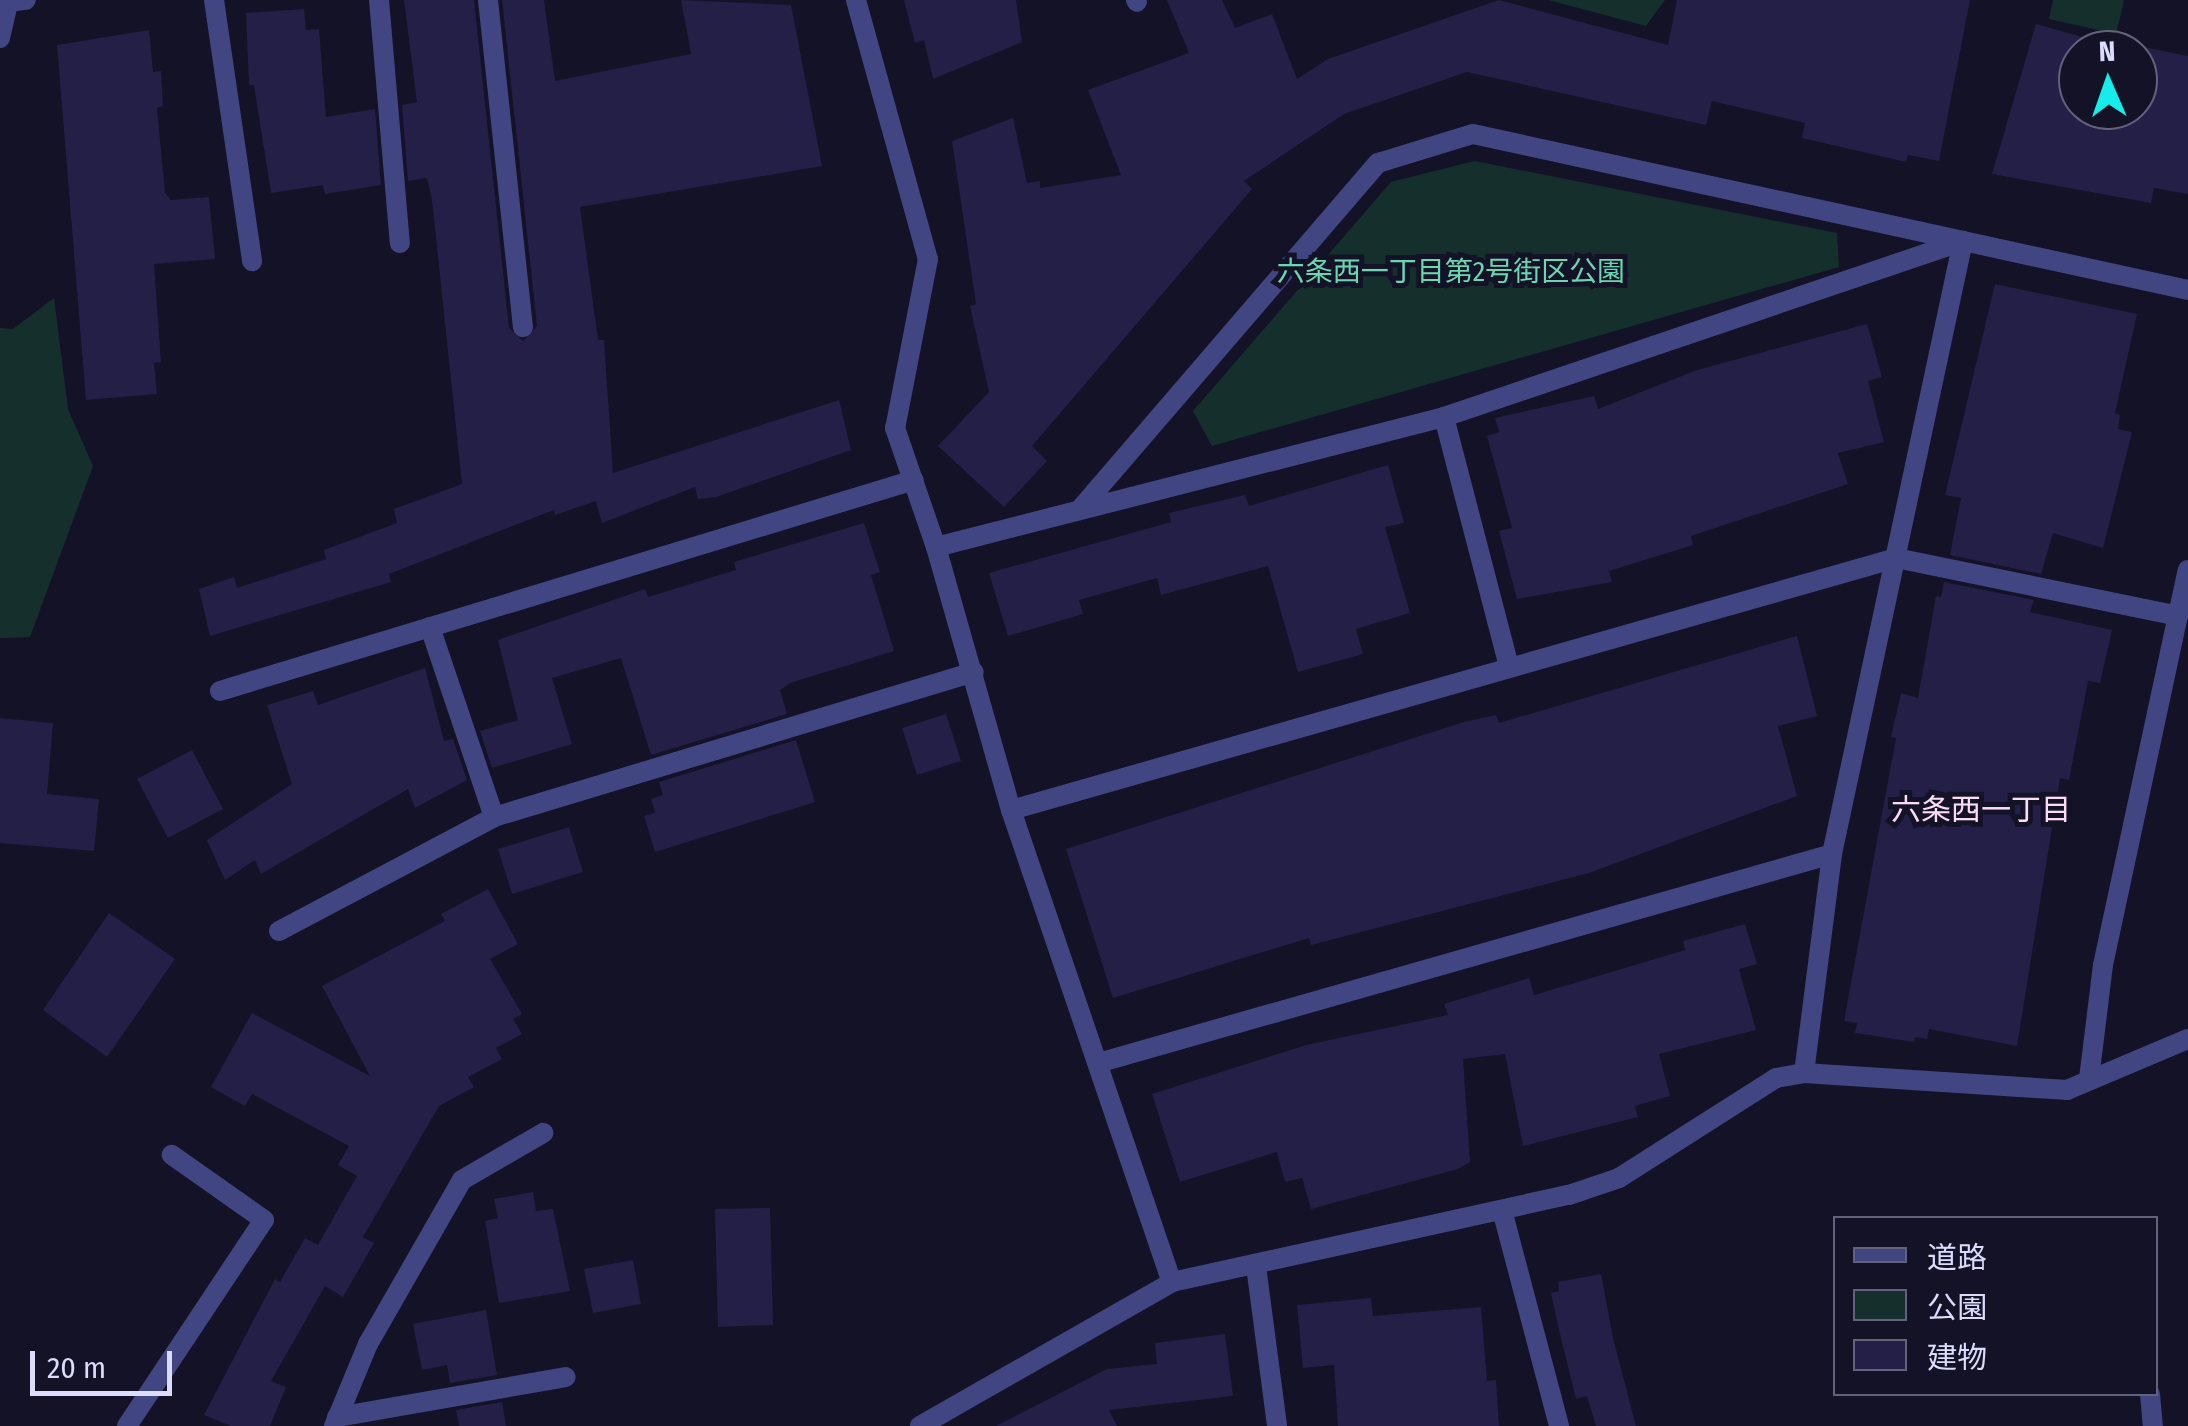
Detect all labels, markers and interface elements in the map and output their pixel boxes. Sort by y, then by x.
north arrow [2058,30,2158,130]
text: N [2098,35,2116,68]
park label: 六条西一丁目第2号街区公園 [1277,255,1625,289]
district label: 六条西一丁目 [1891,792,2071,828]
legend [1833,1216,2158,1396]
text: 道路 [1927,1240,1987,1276]
text: 公園 [1927,1290,1987,1326]
scale bar [35,1331,178,1393]
text: 建物 [1927,1340,1987,1376]
text: 20 m [47,1350,106,1386]

